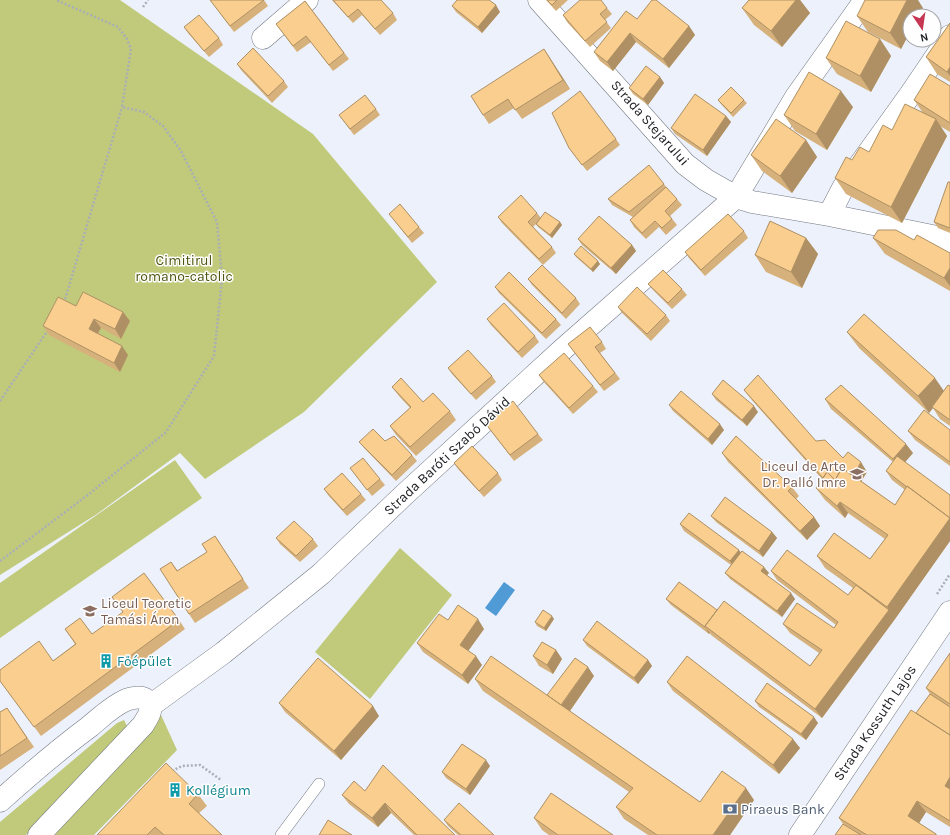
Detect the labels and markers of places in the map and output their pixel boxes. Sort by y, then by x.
place label: Liceul de Arte Dr. Palló Imre [761,458,846,491]
school or university icon: Liceul de Arte Dr. Palló Imre [849,466,865,482]
place label: Liceul Teoretic Tamási Áron [101,595,192,628]
school or university icon: Liceul Teoretic Tamási Áron [82,603,98,619]
building icon: Főépület [98,653,114,669]
place label: Főépület [117,653,172,670]
building icon: Kollégium [167,782,183,798]
place label: Kollégium [186,782,251,799]
bank icon: Piraeus Bank [722,801,738,817]
place label: Piraeus Bank [741,801,825,818]

